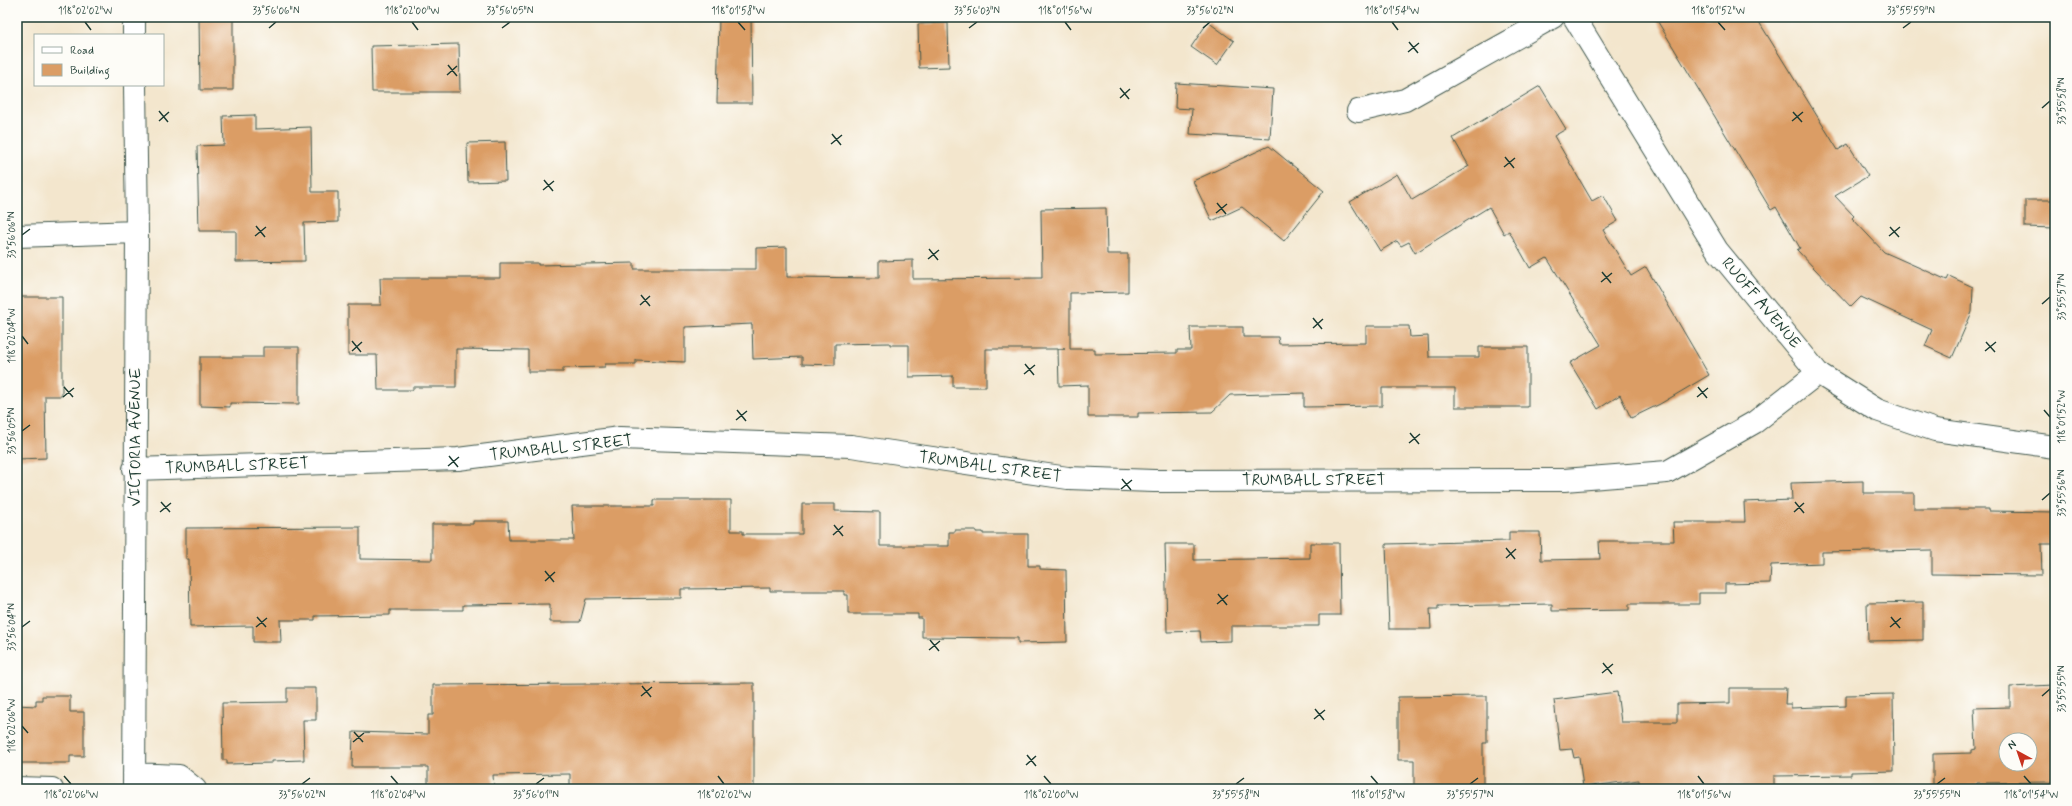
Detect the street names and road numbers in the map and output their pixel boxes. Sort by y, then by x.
street label: RUOFF AVENUE [1717,253,1805,353]
street label: VICTORIA AVENUE [125,368,146,506]
street label: TRUMBALL STREET [488,430,634,466]
street label: TRUMBALL STREET [917,447,1063,487]
street label: TRUMBALL STREET [165,453,309,479]
street label: TRUMBALL STREET [1242,470,1386,491]

